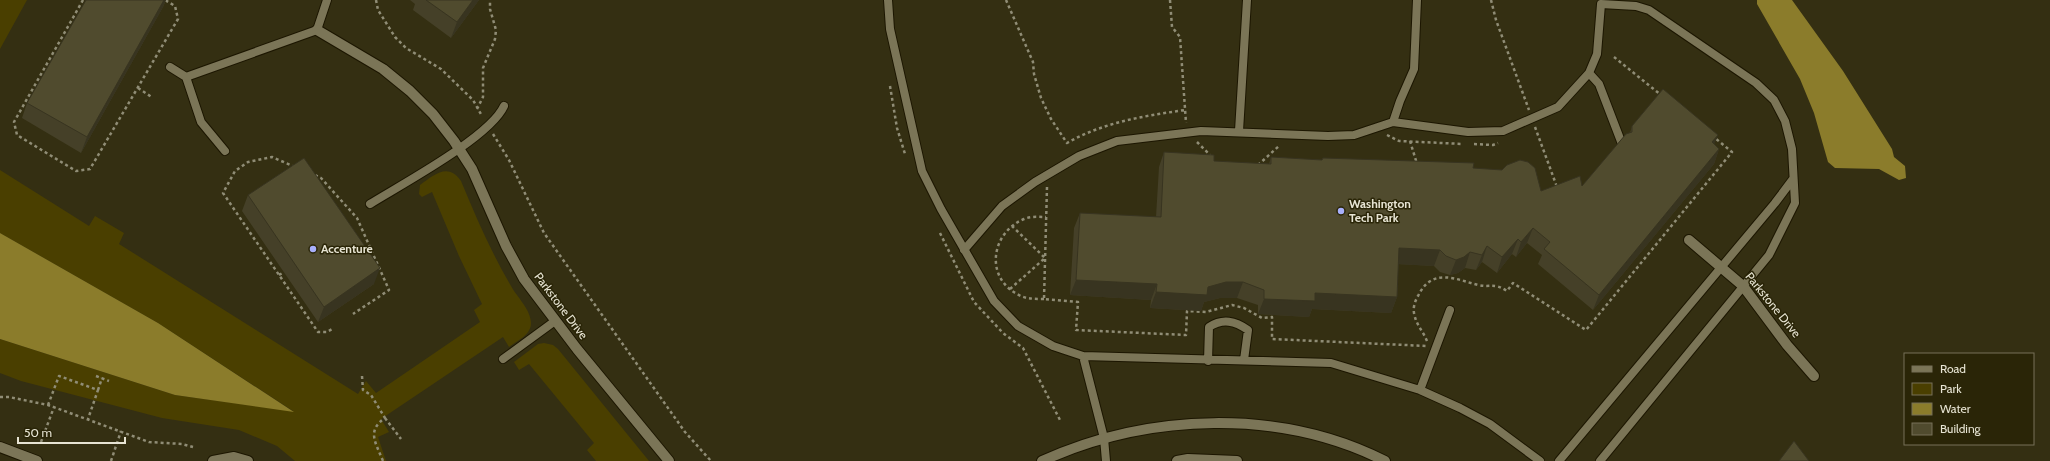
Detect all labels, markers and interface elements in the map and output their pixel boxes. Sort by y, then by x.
place label: Washington Tech Park [1349,196,1411,225]
marker: Washington Tech Park [1336,206,1346,216]
place label: Accenture [321,241,373,256]
marker: Accenture [308,244,318,254]
street label: Parkstone Drive [531,269,591,342]
street label: Parkstone Drive [1742,269,1804,340]
legend [1904,353,2034,445]
text: Road [1940,361,1966,376]
text: Park [1940,381,1962,396]
text: Water [1940,401,1971,416]
scale bar [18,419,125,445]
text: Building [1940,421,1982,436]
text: 50 m [24,425,52,440]

